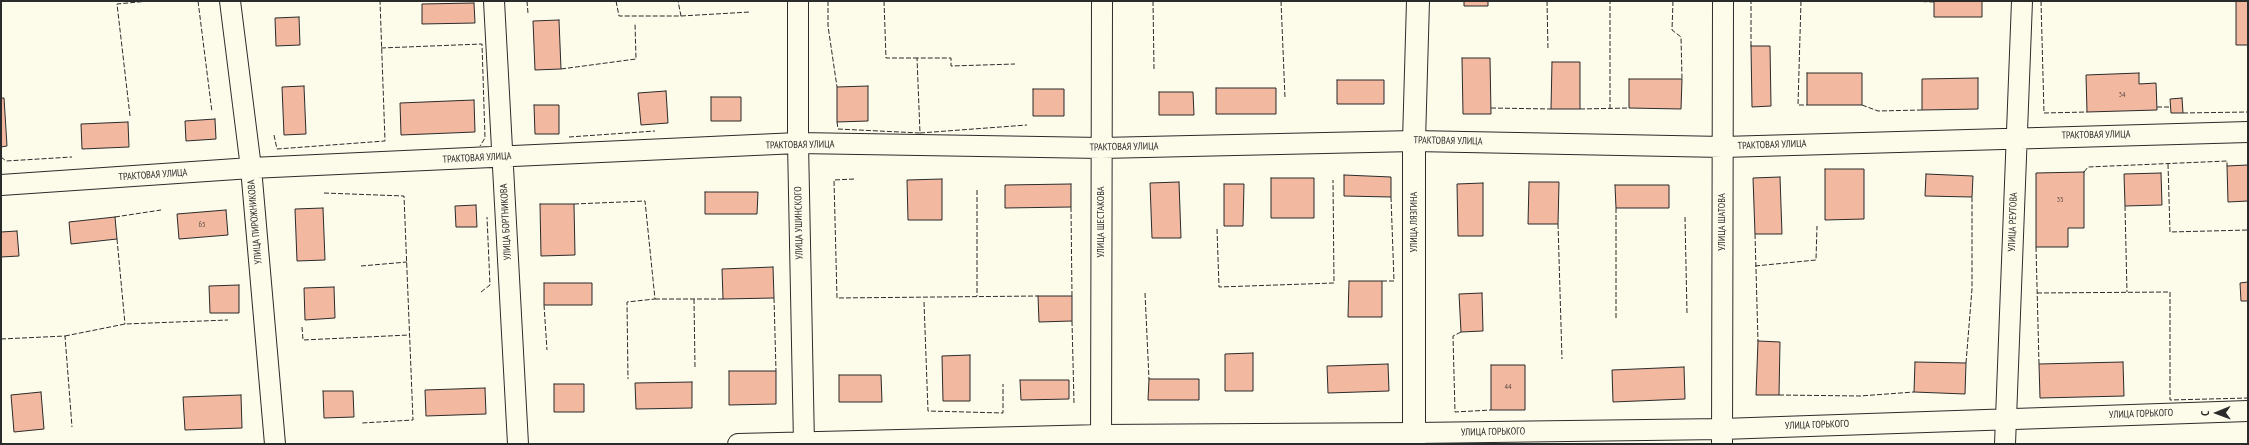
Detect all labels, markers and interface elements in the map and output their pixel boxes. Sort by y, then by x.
house number: 34 [2118,90,2126,100]
street label: ТРАКТОВАЯ УЛИЦА [2061,128,2131,142]
street label: ТРАКТОВАЯ УЛИЦА [1413,134,1483,148]
street label: ТРАКТОВАЯ УЛИЦА [765,138,835,152]
street label: ТРАКТОВАЯ УЛИЦА [1737,138,1807,152]
street label: ТРАКТОВАЯ УЛИЦА [1089,140,1159,154]
street label: ТРАКТОВАЯ УЛИЦА [442,150,512,166]
street label: ТРАКТОВАЯ УЛИЦА [118,167,188,183]
street label: УЛИЦА ПИРОЖНИКОВА [245,179,265,265]
street label: УЛИЦА БОРТНИКОВА [498,183,514,261]
street label: УЛИЦА УШИНСКОГО [792,186,806,260]
street label: УЛИЦА ШЕСТАКОВА [1095,186,1107,258]
street label: УЛИЦА ЛЯЗГИНА [1408,192,1420,252]
street label: УЛИЦА РЕУТОВА [2006,192,2020,252]
street label: УЛИЦА ШАТОВА [1716,193,1728,251]
house number: 35 [2056,195,2064,205]
house number: 65 [198,220,206,230]
house number: 44 [1504,382,1512,392]
north arrow [2197,393,2237,433]
street label: УЛИЦА ГОРЬКОГО [2109,407,2173,421]
text: С [2198,411,2212,416]
street label: УЛИЦА ГОРЬКОГО [1785,418,1849,432]
street label: УЛИЦА ГОРЬКОГО [1461,425,1525,439]

